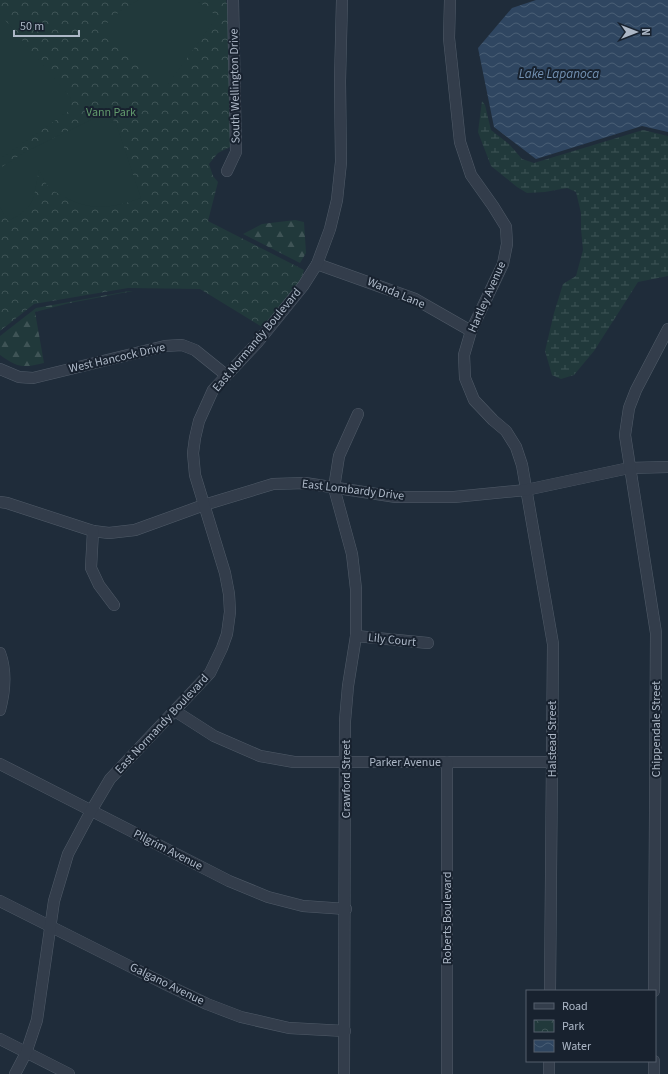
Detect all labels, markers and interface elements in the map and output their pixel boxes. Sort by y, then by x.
scale bar [14,12,79,38]
north arrow [616,12,656,52]
text: 50 m [20,18,44,35]
street label: South Wellington Drive [225,28,245,144]
text: N [638,28,653,36]
water label: Lake Lapanoca [519,65,599,83]
park label: Vann Park [86,104,136,121]
street label: Hartley Avenue [464,259,510,335]
street label: Wanda Lane [364,273,428,313]
street label: East Normandy Boulevard [209,285,305,395]
street label: West Hancock Drive [67,339,167,377]
street label: East Lombardy Drive [301,475,405,505]
street label: Lily Court [367,629,417,651]
street label: East Normandy Boulevard [111,670,213,778]
street label: Chippendale Street [648,681,665,777]
street label: Halstead Street [544,701,561,777]
street label: Crawford Street [338,740,355,818]
street label: Parker Avenue [369,754,441,771]
street label: Pilgrim Avenue [131,825,205,875]
street label: Roberts Boulevard [439,872,456,964]
street label: Galgano Avenue [127,959,207,1009]
legend [526,990,656,1062]
text: Road [562,998,588,1015]
text: Park [562,1018,584,1035]
text: Water [562,1038,592,1055]

